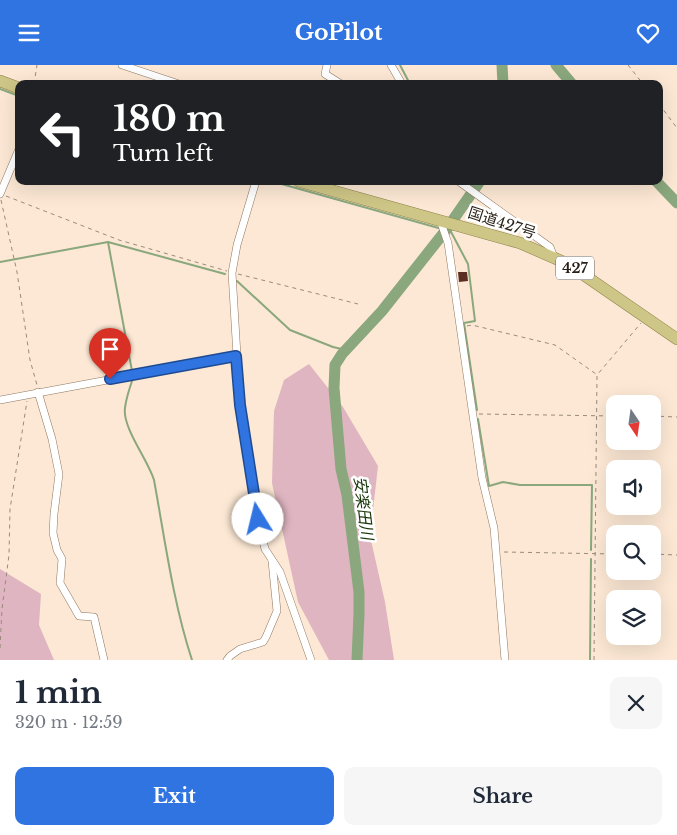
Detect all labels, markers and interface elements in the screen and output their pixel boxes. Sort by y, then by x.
icon: menu [15,19,43,47]
text: GoPilot [295,19,382,46]
icon: heart [634,19,662,47]
text: 180 m [113,97,225,140]
icon: left [30,100,95,165]
text: Turn left [113,140,213,167]
street label: 国道427号 [466,203,539,242]
road number: 427 [556,257,594,279]
pin [89,328,131,379]
icon: arrive [96,335,124,363]
north arrow [606,395,661,450]
map controls [606,395,661,645]
button: sound [606,460,661,515]
water label: 安楽田川 [350,475,378,543]
position arrow [231,492,283,544]
button: search [606,525,661,580]
button: layers [606,590,661,645]
text: 1 min [15,674,102,711]
button: close [610,677,662,729]
text: 320 m · 12:59 [15,712,123,732]
button: Exit [15,767,334,825]
button: Share [344,767,662,825]

